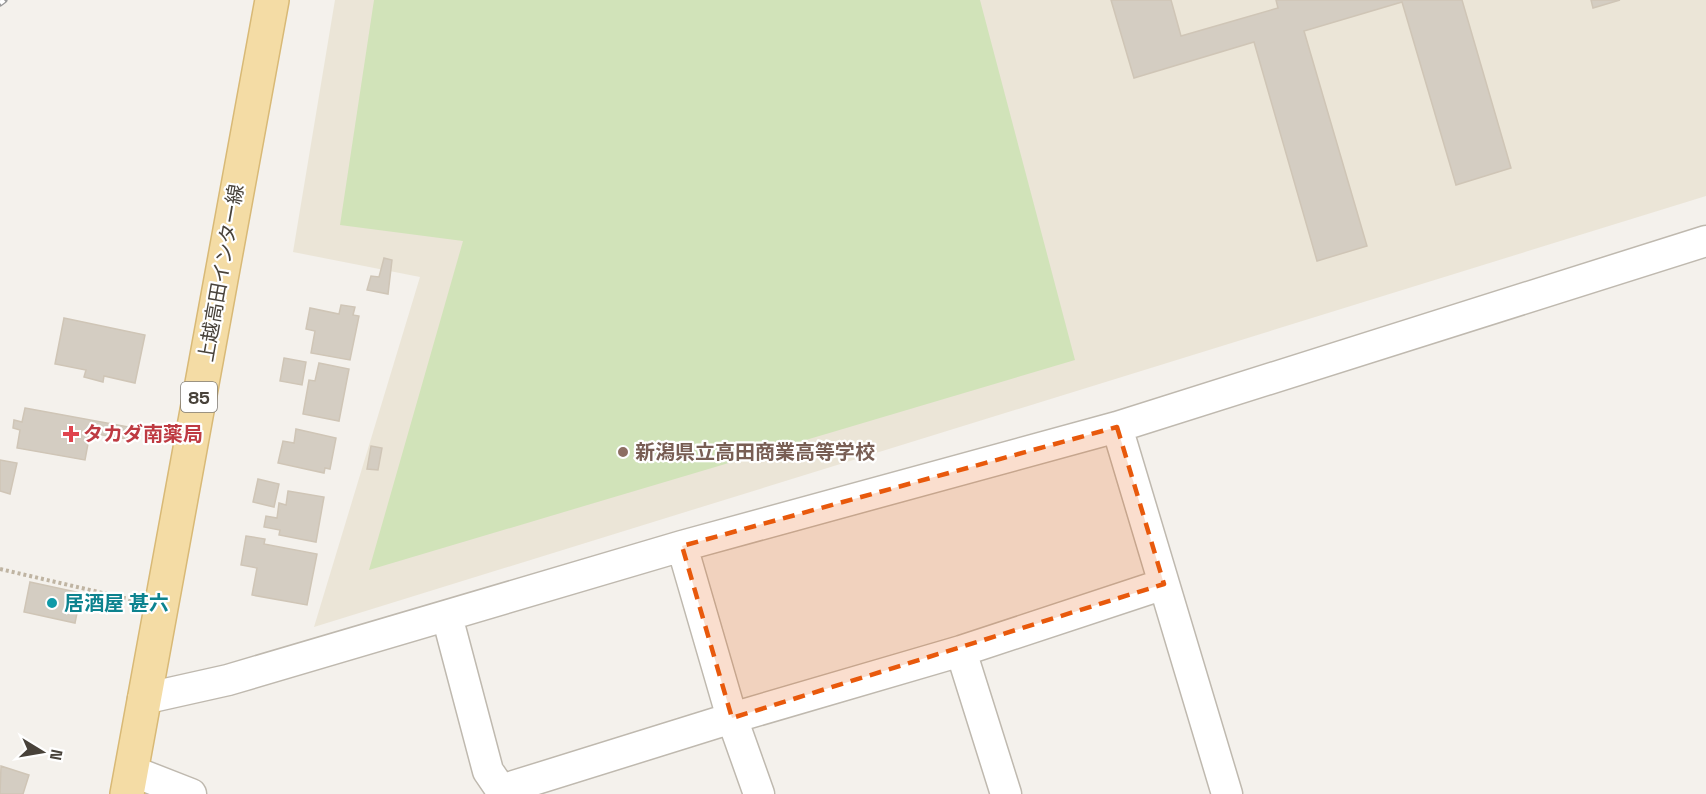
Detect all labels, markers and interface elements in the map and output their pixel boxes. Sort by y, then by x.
street label: 上越高田インター線 [193,182,249,364]
road number: 85 [181,382,217,412]
place label: タカダ南薬局 [83,421,203,447]
marker: タカダ南薬局 [64,427,78,441]
place label: 新潟県立高田商業高等学校 [635,439,875,465]
marker: 新潟県立高田商業高等学校 [616,445,630,459]
place label: 居酒屋 甚六 [64,590,169,616]
marker: 居酒屋 甚六 [45,596,59,610]
north arrow [12,722,72,782]
text: N [45,747,68,762]

